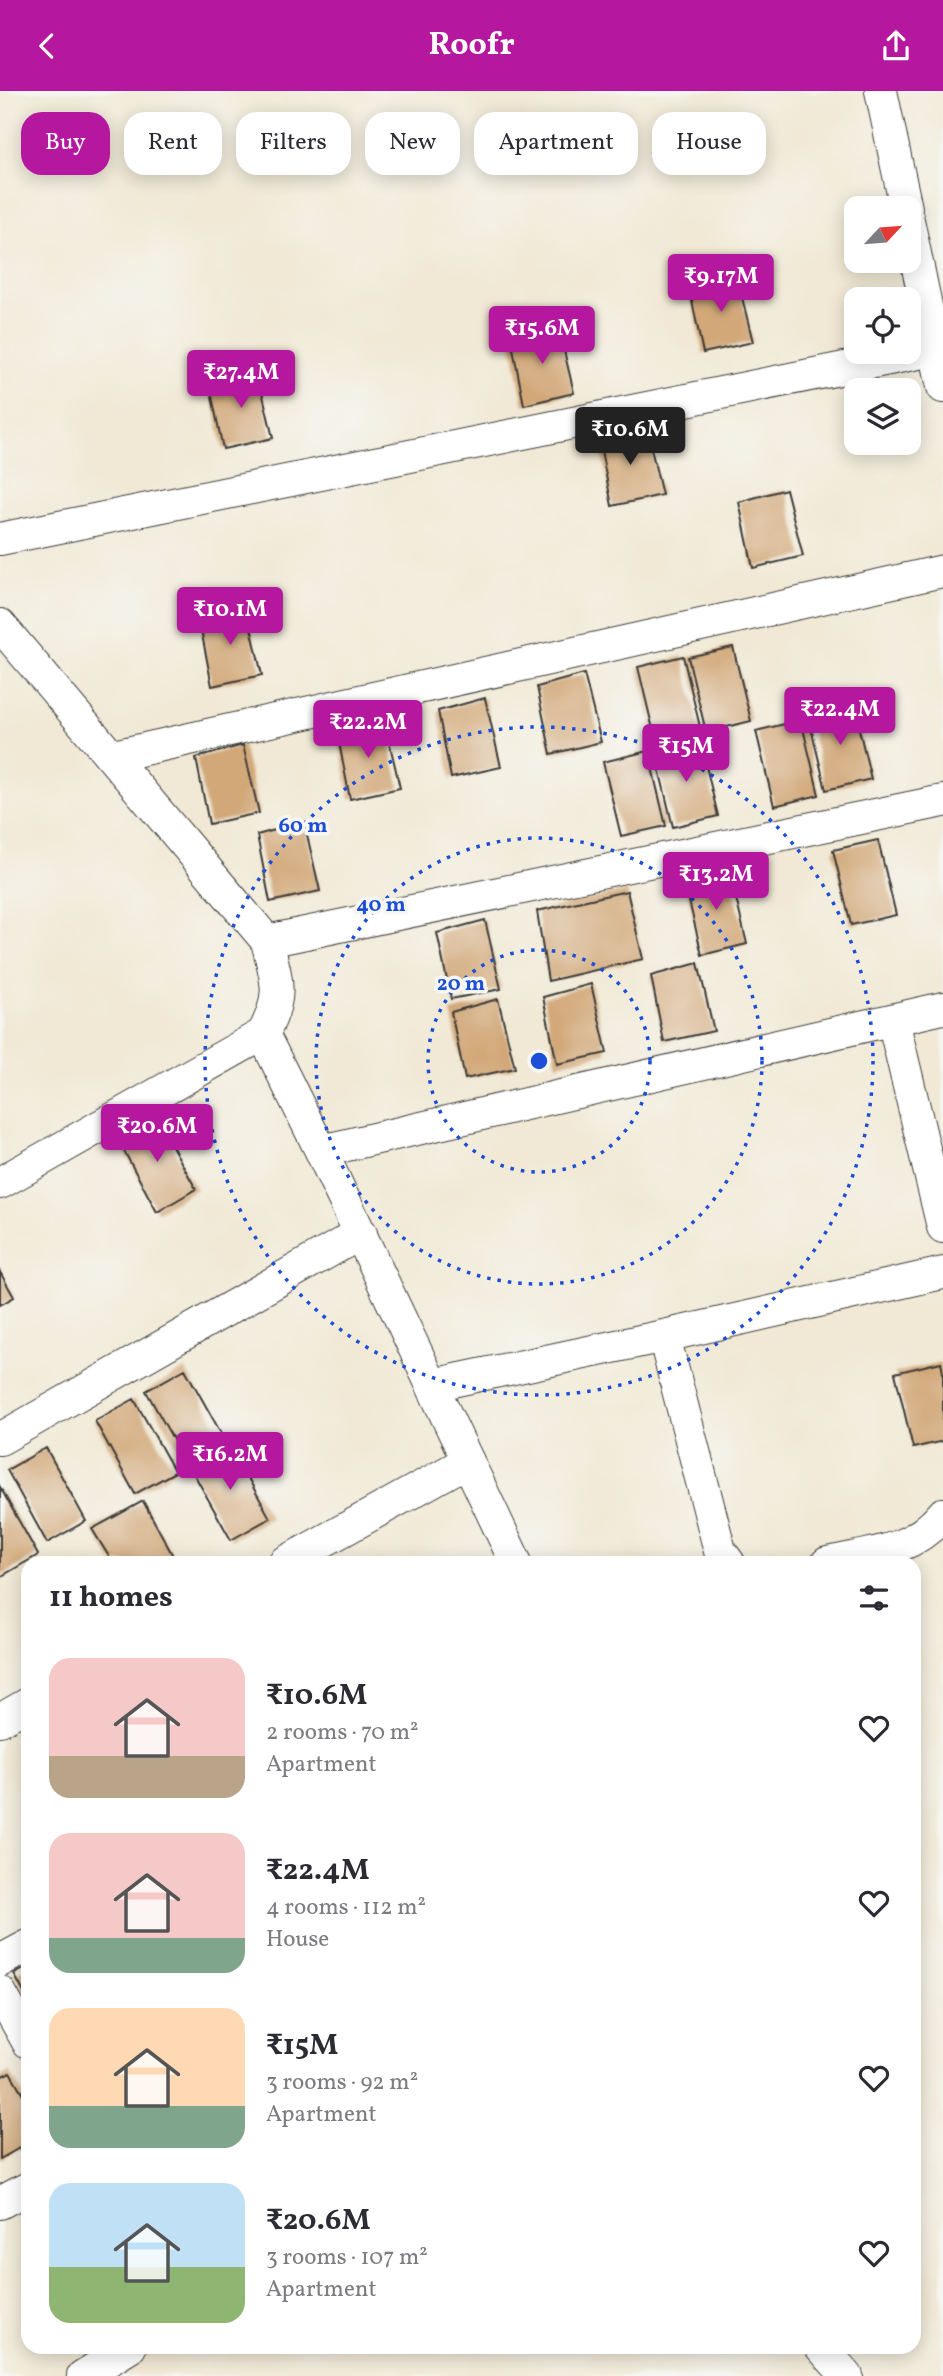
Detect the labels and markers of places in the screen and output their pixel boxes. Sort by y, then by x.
pin: ₹9.17M [664,255,778,314]
pin: ₹15.6M [485,307,599,366]
pin: ₹27.4M [184,351,298,410]
pin: ₹10.6M [573,407,687,467]
pin: ₹10.1M [173,587,287,647]
pin: ₹22.4M [783,687,897,747]
pin: ₹22.2M [311,701,425,760]
pin: ₹15M [645,725,727,784]
pin: ₹13.2M [659,853,773,912]
centre of rings [527,1049,551,1073]
pin: ₹20.6M [100,1105,214,1164]
pin: ₹16.2M [173,1433,287,1492]

